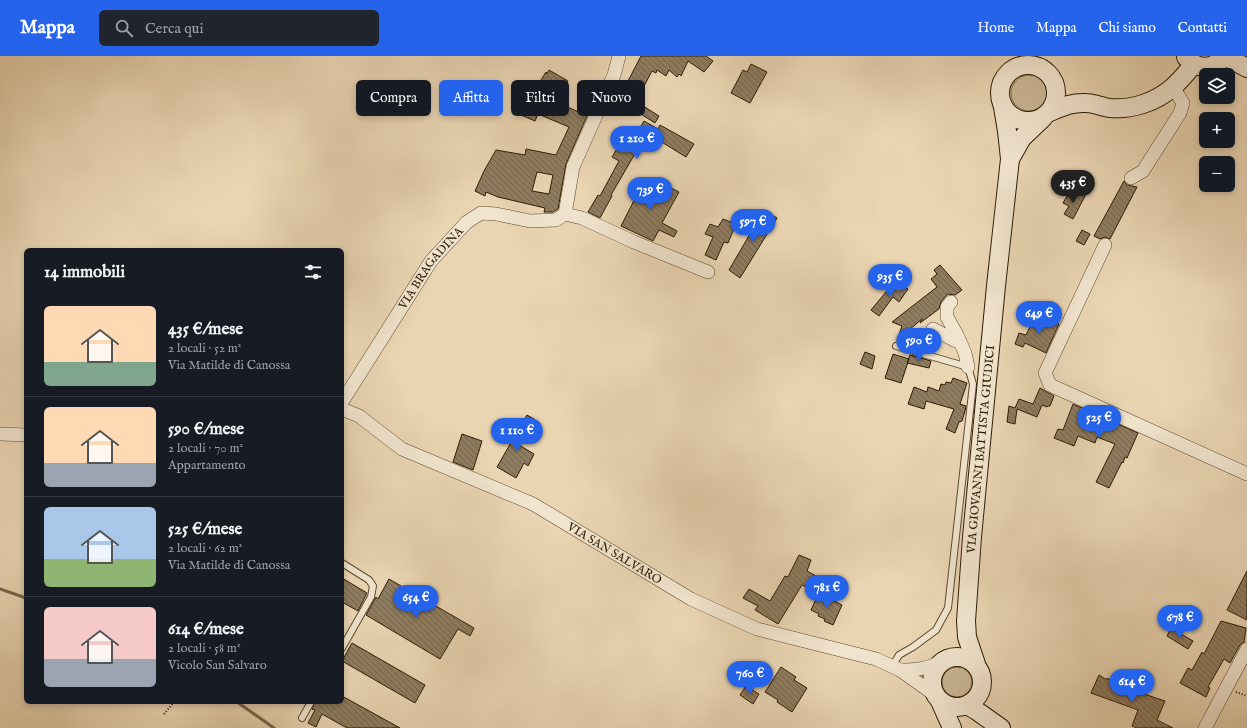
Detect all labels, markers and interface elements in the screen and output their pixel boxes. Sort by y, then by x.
search box [99,10,379,46]
text: Mappa [20,16,75,40]
icon: search [113,17,135,39]
text: Cerca qui [145,19,203,38]
text: Home [978,19,1014,37]
text: Mappa [1036,19,1077,37]
text: Chi siamo [1099,19,1156,37]
text: Contatti [1178,19,1227,37]
map controls [1199,68,1235,192]
button: layers [1199,68,1235,104]
chip: Compra [356,80,431,116]
chip: Affitta [439,80,503,116]
chip: Filtri [511,80,569,116]
chip: Nuovo [577,80,645,116]
button: + [1199,112,1235,148]
pin: 1 210 € [600,126,674,160]
text: 1 210 € [619,130,655,147]
button: − [1199,156,1235,192]
pin: 435 € [1045,170,1101,204]
text: 435 € [1060,174,1086,191]
pin: 739 € [622,177,678,211]
text: 739 € [636,181,664,198]
pin: 597 € [725,209,781,243]
text: 597 € [740,213,766,230]
street label: VIA BRAGADINA [395,223,467,313]
icon: filters [302,261,324,283]
text: 14 immobili [44,262,125,283]
pin: 935 € [862,264,918,298]
text: 935 € [877,268,903,285]
pin: 649 € [1011,301,1067,335]
text: 649 € [1025,305,1053,322]
text: 435 €/mese [168,319,243,340]
icon: home [76,322,124,370]
pin: 590 € [891,328,947,362]
text: 590 € [905,332,933,349]
text: 2 locali · 52 m² [168,340,241,357]
street label: VIA GIOVANNI BATTISTA GIUDICI [963,344,998,555]
text: Via Matilde di Canossa [168,357,290,374]
pin: 525 € [1071,405,1127,439]
text: 525 € [1086,409,1112,426]
pin: 1 110 € [480,418,554,452]
text: 590 €/mese [168,419,244,440]
text: 1 110 € [500,422,534,439]
icon: home [76,423,124,471]
text: 2 locali · 70 m² [168,440,243,457]
text: Appartamento [168,457,246,474]
street label: VIA SAN SALVARO [564,518,665,587]
text: 525 €/mese [168,519,242,540]
icon: home [76,523,124,571]
text: 2 locali · 62 m² [168,540,242,557]
text: Via Matilde di Canossa [168,557,290,574]
pin: 781 € [799,575,855,609]
text: 781 € [814,579,840,596]
pin: 654 € [388,585,444,619]
text: 654 € [403,589,429,606]
pin: 678 € [1152,605,1208,639]
text: 678 € [1166,609,1194,626]
text: 614 €/mese [168,619,244,640]
icon: home [76,623,124,671]
text: 2 locali · 58 m² [168,640,241,657]
text: Vicolo San Salvaro [168,657,267,674]
pin: 760 € [722,661,778,695]
text: 760 € [736,665,764,682]
pin: 614 € [1104,669,1160,703]
text: 614 € [1118,673,1146,690]

